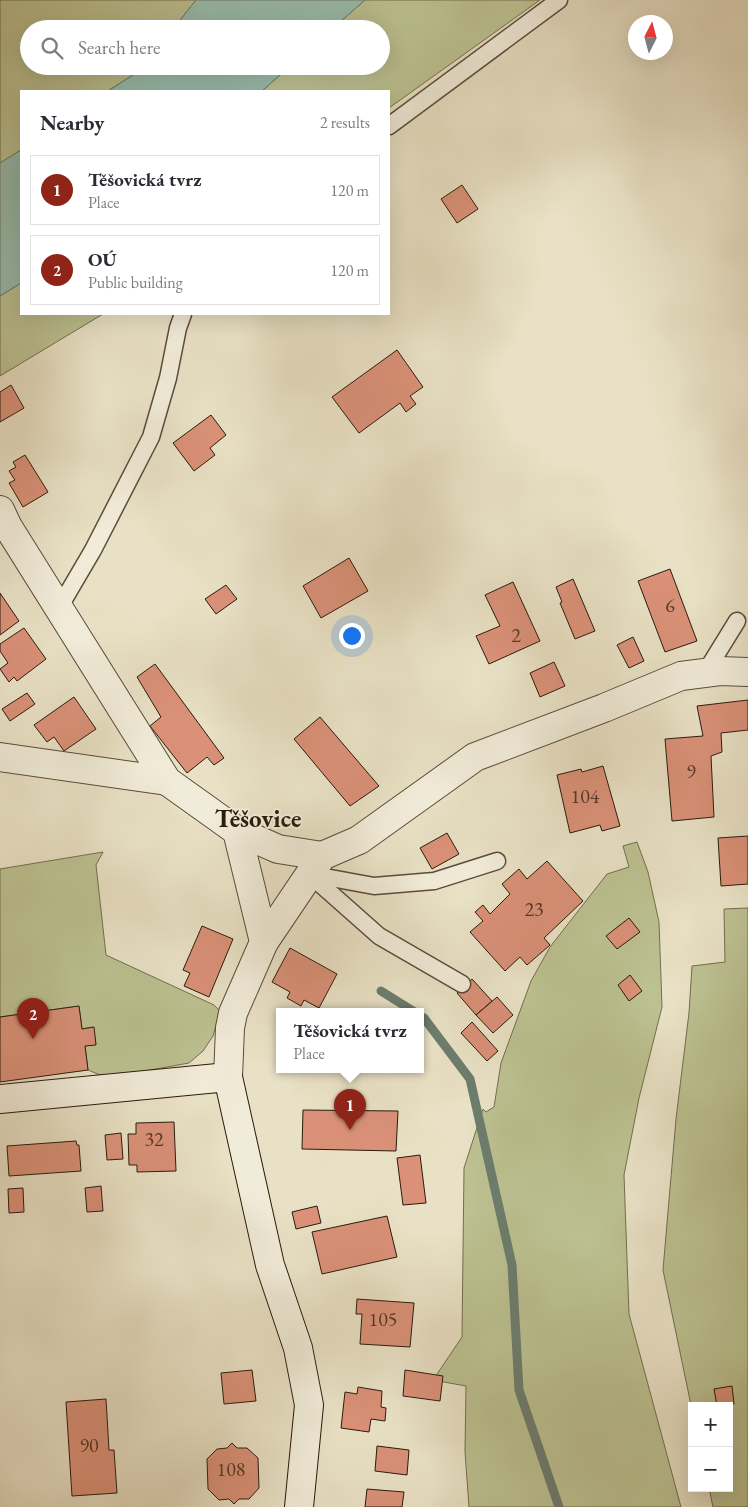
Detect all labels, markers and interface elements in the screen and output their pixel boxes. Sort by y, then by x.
north arrow [628,15,673,60]
search box [20,20,390,75]
icon: search [38,34,66,62]
text: Search here [78,35,160,60]
text: Nearby [40,109,104,136]
text: 2 results [320,112,370,133]
text: Těšovická tvrz [88,167,202,192]
text: 1 [53,180,61,201]
text: 120 m [330,180,369,201]
text: Place [88,192,120,213]
text: OÚ [88,247,117,272]
text: 2 [53,260,61,281]
text: 120 m [330,260,369,281]
text: Public building [88,272,183,293]
house number: 6 [665,592,675,618]
house number: 2 [511,622,521,648]
your location [339,623,365,649]
house number: 9 [686,758,696,784]
house number: 104 [571,783,600,809]
district label: Těšovice [215,802,301,834]
house number: 23 [524,896,544,922]
pin: 2 [17,998,49,1039]
popup [276,1008,424,1073]
text: Těšovická tvrz [293,1018,407,1043]
text: Place [293,1043,325,1064]
pin: 1 [334,1089,366,1130]
house number: 32 [144,1126,164,1152]
house number: 105 [369,1306,397,1332]
map controls [688,1402,733,1492]
button: + [688,1402,733,1447]
house number: 90 [79,1432,99,1458]
button: − [688,1447,733,1492]
house number: 108 [217,1456,245,1482]

